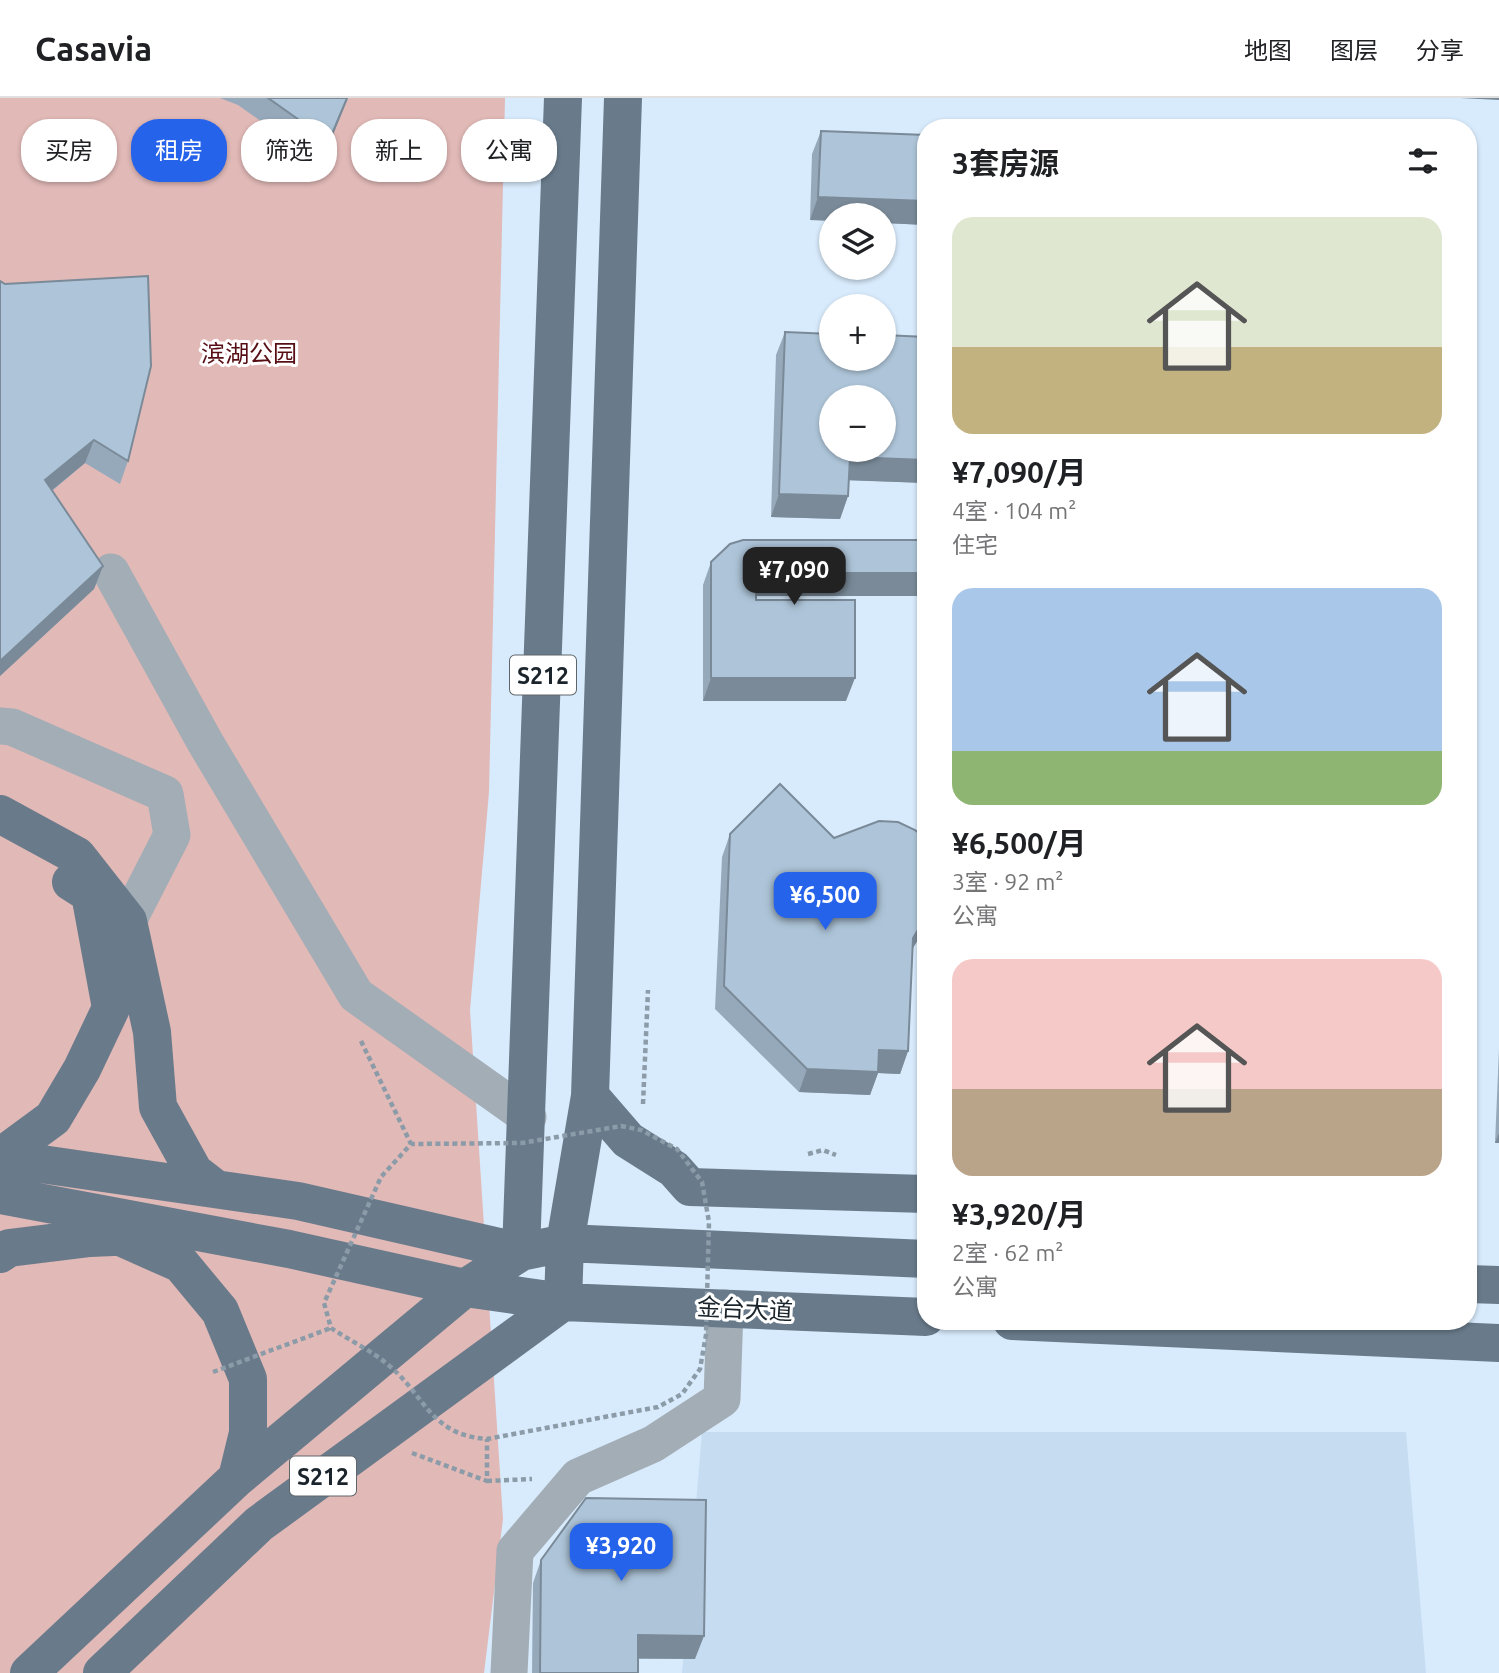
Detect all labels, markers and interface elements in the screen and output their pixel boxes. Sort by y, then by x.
text: Casavia [35,30,152,67]
text: 地图 [1244,37,1292,64]
text: 图层 [1330,37,1378,64]
text: 分享 [1416,37,1464,64]
chip: 买房 [21,119,117,182]
chip: 租房 [131,119,227,182]
chip: 筛选 [241,119,337,182]
chip: 新上 [351,119,447,182]
chip: 公寓 [461,119,557,182]
icon: filters [1404,142,1442,180]
text: 3套房源 [952,146,1059,180]
map controls [819,203,896,462]
button: layers [819,203,896,280]
icon: home [1134,263,1260,389]
button: + [819,294,896,371]
park label: 滨湖公园 [201,340,297,367]
button: − [819,385,896,462]
text: ¥7,090/月 [952,455,1087,489]
text: 4室 · 104 m² [952,498,1076,523]
text: 住宅 [952,532,998,557]
pin: ¥7,090 [737,547,851,607]
text: ¥7,090 [759,557,829,582]
icon: home [1134,634,1260,760]
road number: S212 [510,656,576,694]
text: ¥6,500/月 [952,826,1087,860]
text: 3室 · 92 m² [952,869,1063,894]
pin: ¥6,500 [768,872,882,932]
text: ¥6,500 [790,882,860,907]
text: 公寓 [952,903,998,928]
icon: home [1134,1005,1260,1131]
text: ¥3,920/月 [952,1197,1087,1231]
text: 2室 · 62 m² [952,1240,1063,1265]
text: 公寓 [952,1274,998,1299]
street label: 金台大道 [696,1293,794,1325]
road number: S212 [290,1456,356,1496]
pin: ¥3,920 [564,1524,678,1583]
text: ¥3,920 [586,1533,656,1558]

